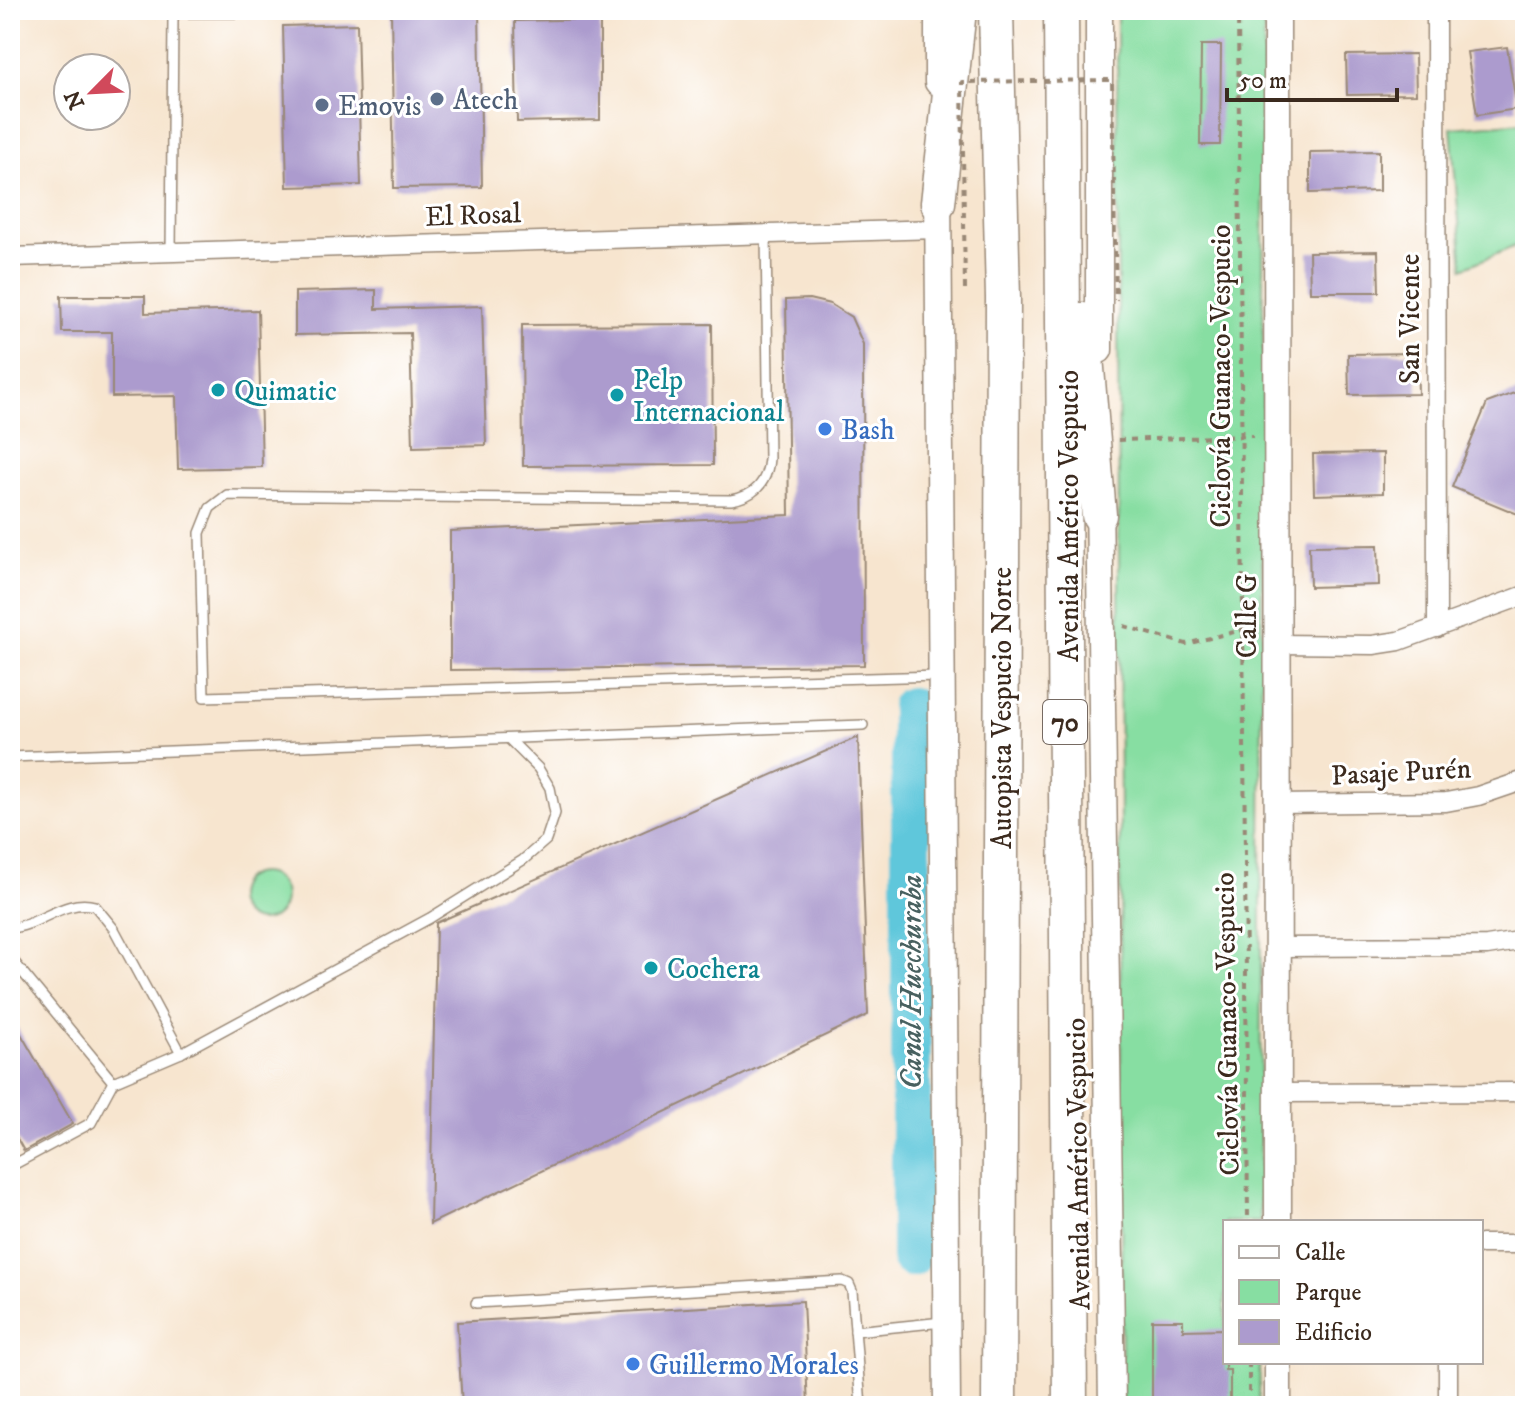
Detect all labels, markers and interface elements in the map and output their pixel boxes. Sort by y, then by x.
north arrow [52,52,132,132]
scale bar [1227,52,1397,102]
text: 50 m [1239,66,1287,96]
place label: Atech [453,83,518,118]
text: N [59,86,91,113]
place label: Emovis [338,89,421,124]
marker: Atech [428,90,446,108]
marker: Emovis [313,96,331,114]
street label: El Rosal [424,196,522,235]
street label: Ciclovía Guanaco-Vespucio [1204,224,1239,528]
street label: San Vicente [1393,254,1428,384]
place label: Pelp Internacional [633,363,785,430]
street label: Avenida Américo Vespucio [1052,370,1087,662]
place label: Quimatic [234,374,337,409]
marker: Quimatic [209,381,227,399]
marker: Pelp Internacional [608,386,626,404]
place label: Bash [841,413,895,448]
marker: Bash [816,420,834,438]
street label: Autopista Vespucio Norte [985,567,1020,849]
street label: Calle G [1230,574,1265,658]
road number: 70 [1043,700,1087,744]
street label: Pasaje Purén [1330,751,1472,794]
street label: Ciclovía Guanaco-Vespucio [1207,872,1248,1176]
water label: Canal Huechuraba [894,875,931,1090]
place label: Cochera [667,952,760,987]
marker: Cochera [642,959,660,977]
street label: Avenida Américo Vespucio [1058,1018,1099,1310]
legend [1223,1220,1483,1364]
text: Calle [1295,1238,1345,1268]
text: Parque [1295,1278,1361,1308]
text: Edificio [1295,1318,1372,1348]
place label: Guillermo Morales [649,1348,859,1383]
marker: Guillermo Morales [624,1355,642,1373]

